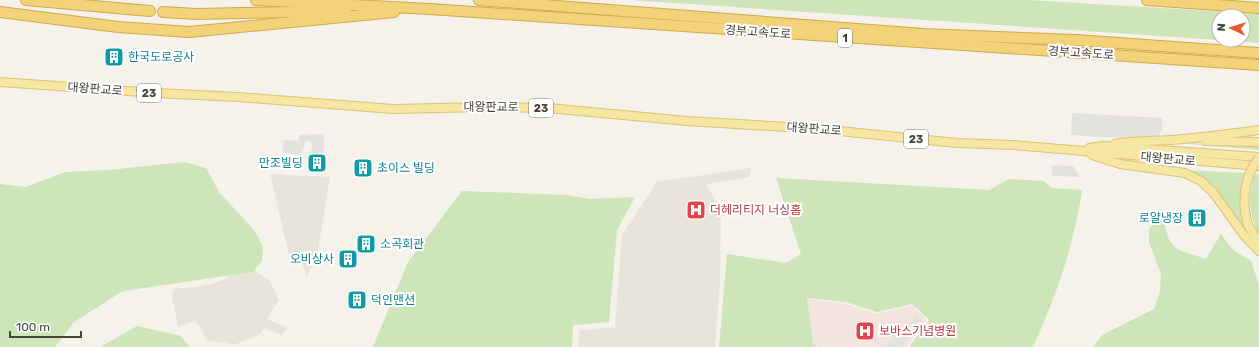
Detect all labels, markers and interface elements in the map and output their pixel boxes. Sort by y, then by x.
north arrow [1211,8,1251,48]
street label: 경부고속도로 [724,23,792,41]
text: N [1215,23,1228,32]
road number: 1 [838,29,852,47]
street label: 경부고속도로 [1047,44,1115,62]
building icon: 한국도로공사 [103,46,125,68]
place label: 한국도로공사 [128,50,194,64]
street label: 대왕판교로 [67,80,123,98]
road number: 23 [137,84,161,102]
road number: 23 [529,99,553,117]
street label: 대왕판교로 [463,100,519,114]
street label: 대왕판교로 [786,120,842,138]
road number: 23 [904,130,928,148]
street label: 대왕판교로 [1140,150,1196,168]
building icon: 만조빌딩 [306,152,328,174]
place label: 만조빌딩 [259,156,303,170]
building icon: 초이스 빌딩 [352,157,374,179]
place label: 초이스 빌딩 [377,161,435,175]
hospital icon: 더헤리티지 너싱홈 [685,199,707,221]
place label: 더헤리티지 너싱홈 [710,203,801,217]
building icon: 로얄냉장 [1186,207,1208,229]
place label: 로얄냉장 [1139,211,1183,225]
building icon: 소곡회관 [355,233,377,255]
place label: 소곡회관 [380,237,424,251]
building icon: 오비상사 [337,248,359,270]
place label: 오비상사 [290,252,334,266]
building icon: 덕인맨션 [346,289,368,311]
place label: 덕인맨션 [371,293,415,307]
scale bar [10,313,81,339]
text: 100 m [16,320,50,334]
hospital icon: 보바스기념병원 [854,320,876,342]
place label: 보바스기념병원 [879,324,956,338]

